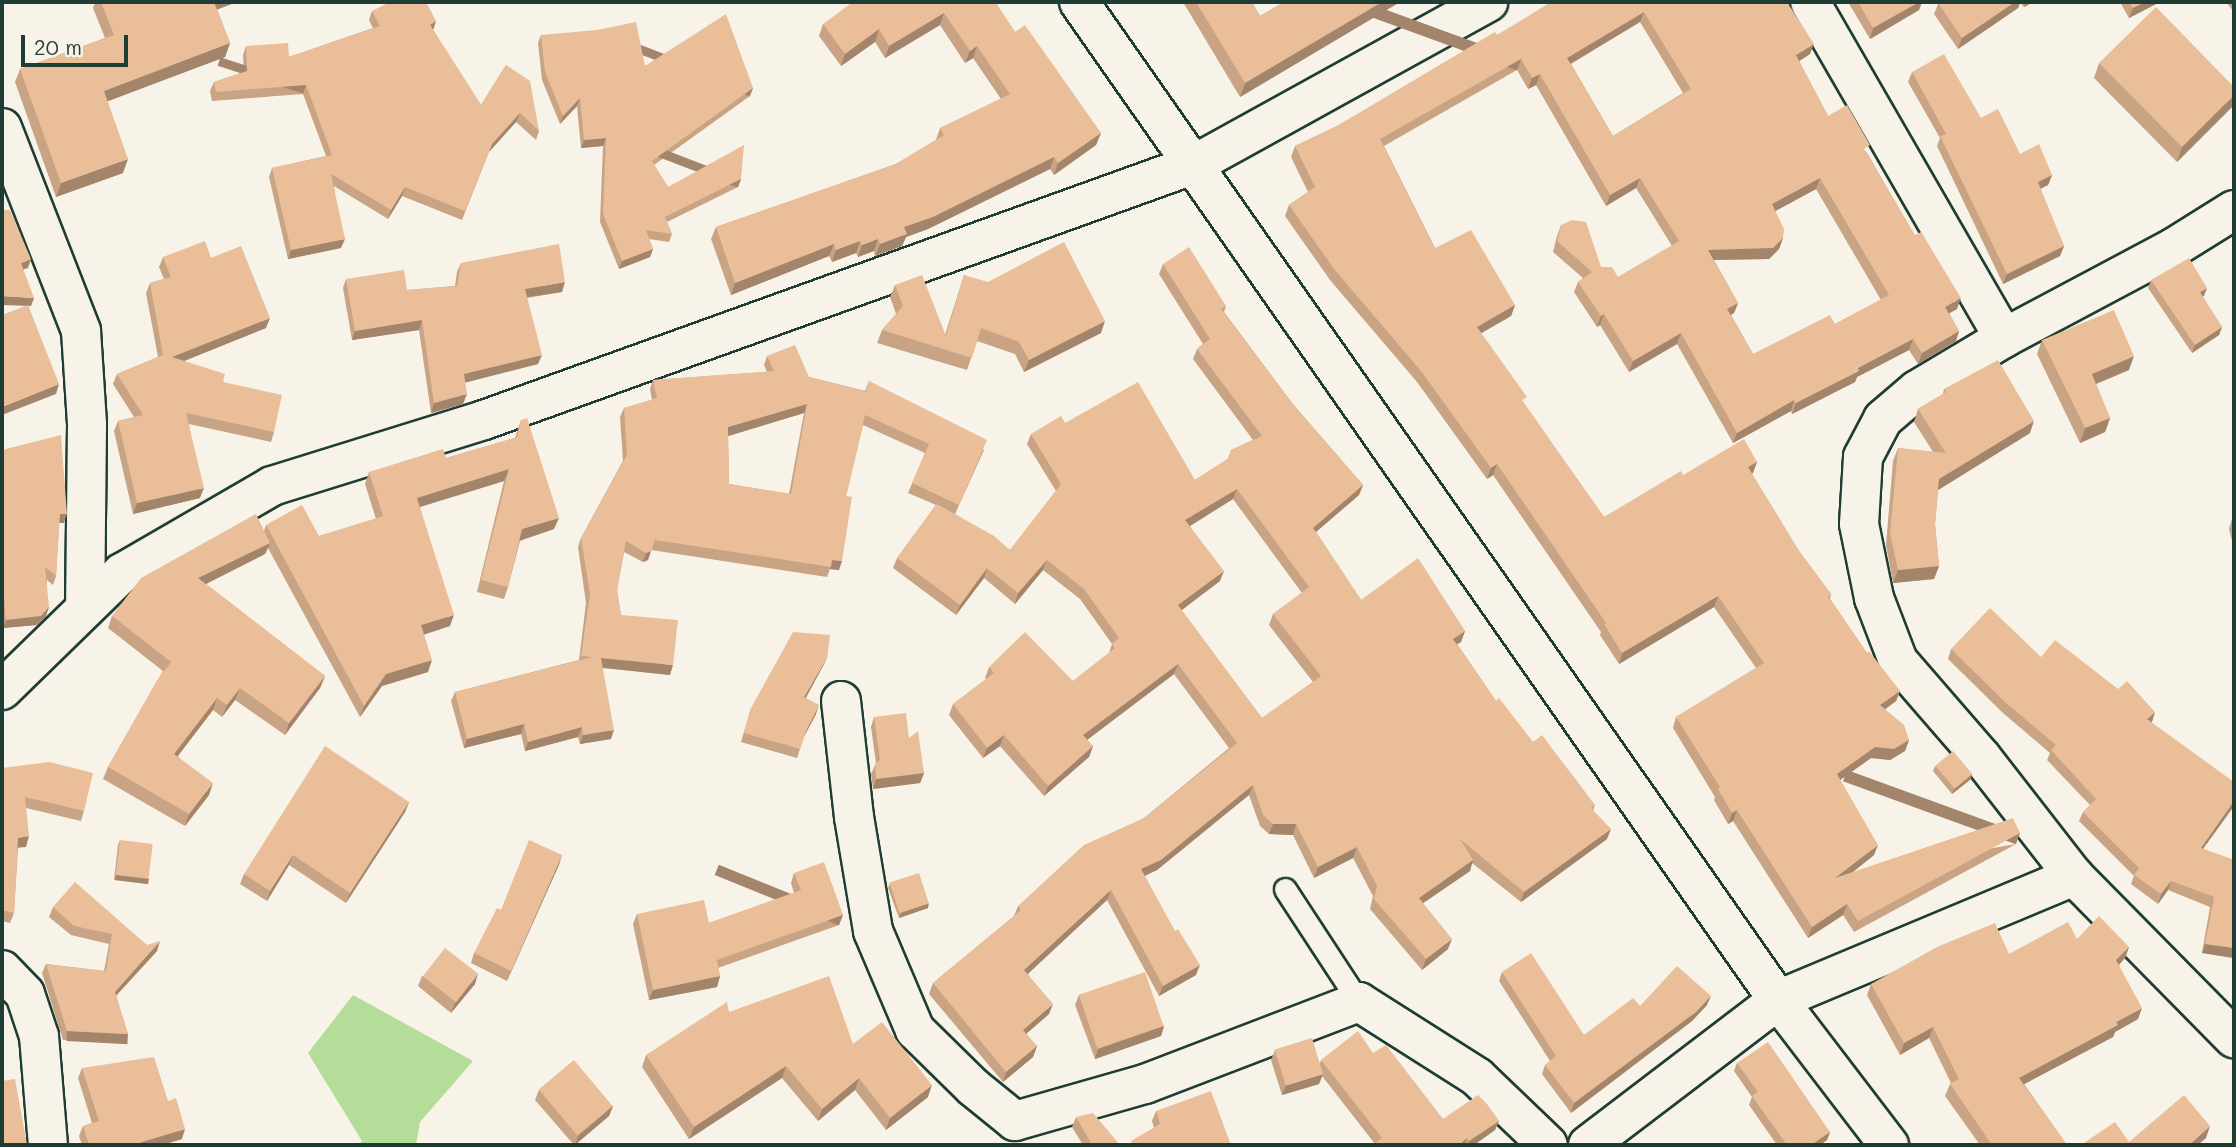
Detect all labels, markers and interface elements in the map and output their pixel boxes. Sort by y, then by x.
scale bar [24,21,131,65]
text: 20 m [34,33,82,60]

